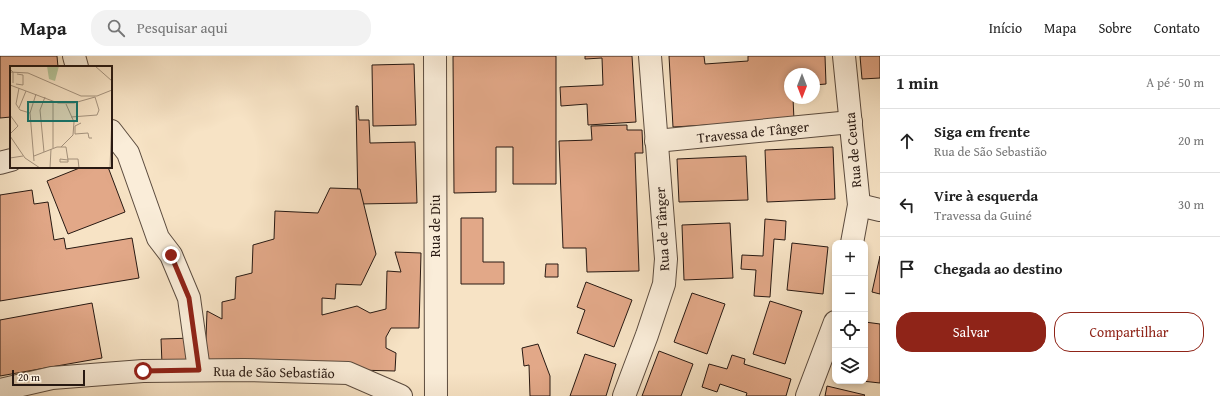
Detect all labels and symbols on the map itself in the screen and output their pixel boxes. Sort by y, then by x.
inset map [10,66,112,168]
north arrow [784,68,820,104]
street label: Rua de Ceuta [840,111,866,189]
street label: Travessa de Tânger [696,116,810,148]
street label: Rua de Tânger [650,186,674,272]
street label: Rua de Diu [425,194,445,257]
route end [162,246,180,264]
street label: Rua de São Sebastião [213,361,335,383]
route start [134,362,152,380]
scale bar [12,368,85,387]

